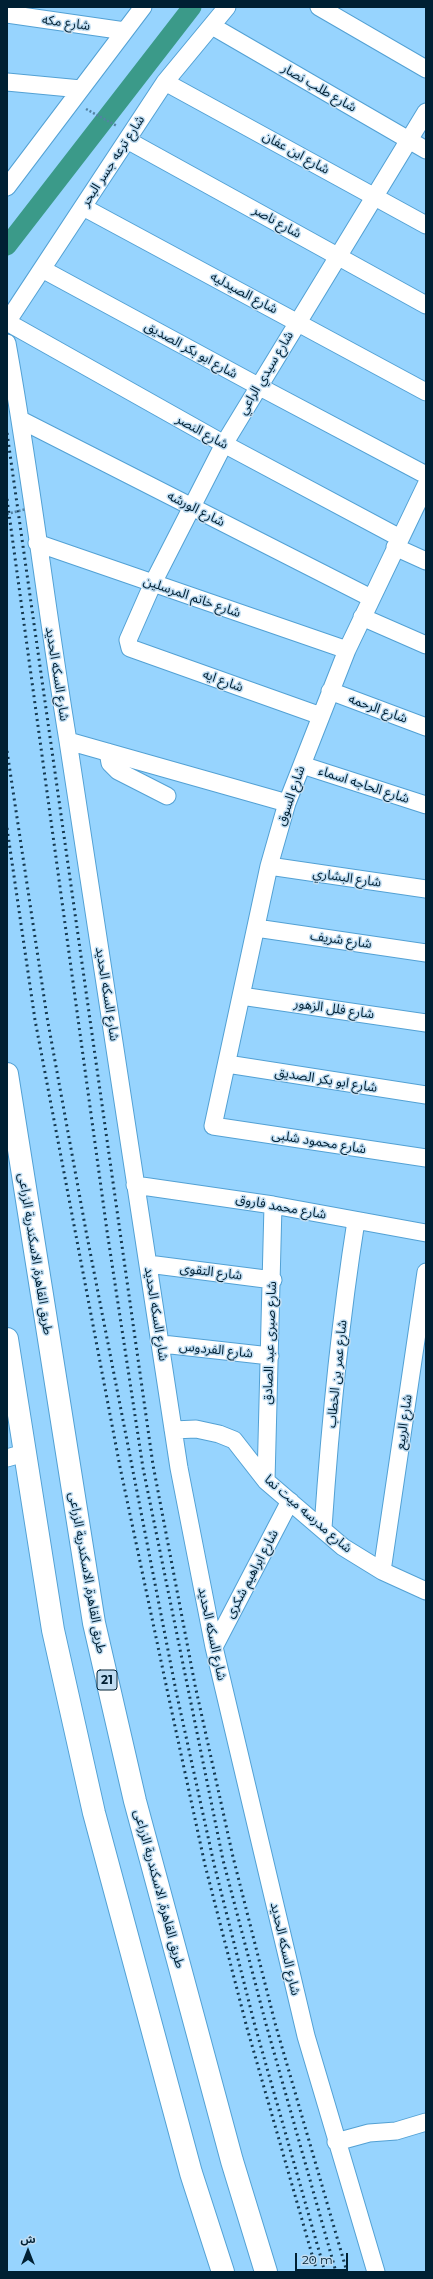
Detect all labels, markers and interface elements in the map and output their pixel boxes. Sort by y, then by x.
street label: شارع مكه [41,12,91,34]
street label: شارع طلب نصار [279,60,359,116]
street label: شارع ترعه جسر البحر [78,113,148,209]
street label: شارع ابن عفان [260,128,332,178]
street label: شارع ناصر [250,202,304,242]
street label: شارع الصيدليه [208,269,280,317]
street label: شارع ابو بكر الصديق [142,318,240,382]
street label: شارع سيدي الراعي [235,328,297,418]
street label: شارع النصر [173,411,231,453]
street label: شارع الورشه [165,488,227,530]
street label: شارع خاتم المرسلين [141,573,243,621]
street label: شارع السكه الحديد [42,626,72,722]
street label: شارع ايه [201,666,245,696]
street label: شارع الرحمه [347,691,409,727]
street label: شارع الحاجه اسماء [317,763,411,807]
street label: شارع السوق [273,764,309,828]
street label: شارع البشاري [312,865,382,891]
street label: شارع شريف [309,928,373,952]
street label: شارع السكه الحديد [92,946,122,1042]
street label: شارع فلل الزهور [293,996,375,1022]
street label: شارع ابو بكر الصديق [274,1064,378,1096]
street label: شارع محمود شلبى [271,1127,367,1157]
street label: طريق القاهرة, الاسكندرية الزراعى [14,1172,56,1336]
street label: شارع محمد فاروق [234,1191,328,1223]
street label: شارع التقوى [179,1260,243,1284]
street label: شارع السكه الحديد [141,1266,171,1362]
street label: شارع صبرى عبد الصادق [260,1281,280,1405]
street label: شارع عمر بن الخطاب [324,1319,350,1429]
street label: شارع الفردوس [178,1338,254,1362]
street label: شارع الربيع [392,1394,416,1450]
street label: شارع مدرسه ميت نما [261,1472,355,1556]
street label: طريق القاهرة, الاسكندرية الزراعى [65,1491,109,1655]
street label: شارع ابراهيم شكرى [222,1527,282,1621]
street label: شارع السكه الحديد [194,1586,230,1682]
road number: 21 [97,1670,117,1690]
street label: طريق القاهرة, الاسكندرية الزراعى [130,1808,188,1970]
street label: شارع السكه الحديد [267,1901,303,1997]
north arrow [8,2231,48,2271]
text: ش [20,2232,36,2246]
scale bar [297,2245,350,2271]
text: 20 m [302,2252,333,2267]

